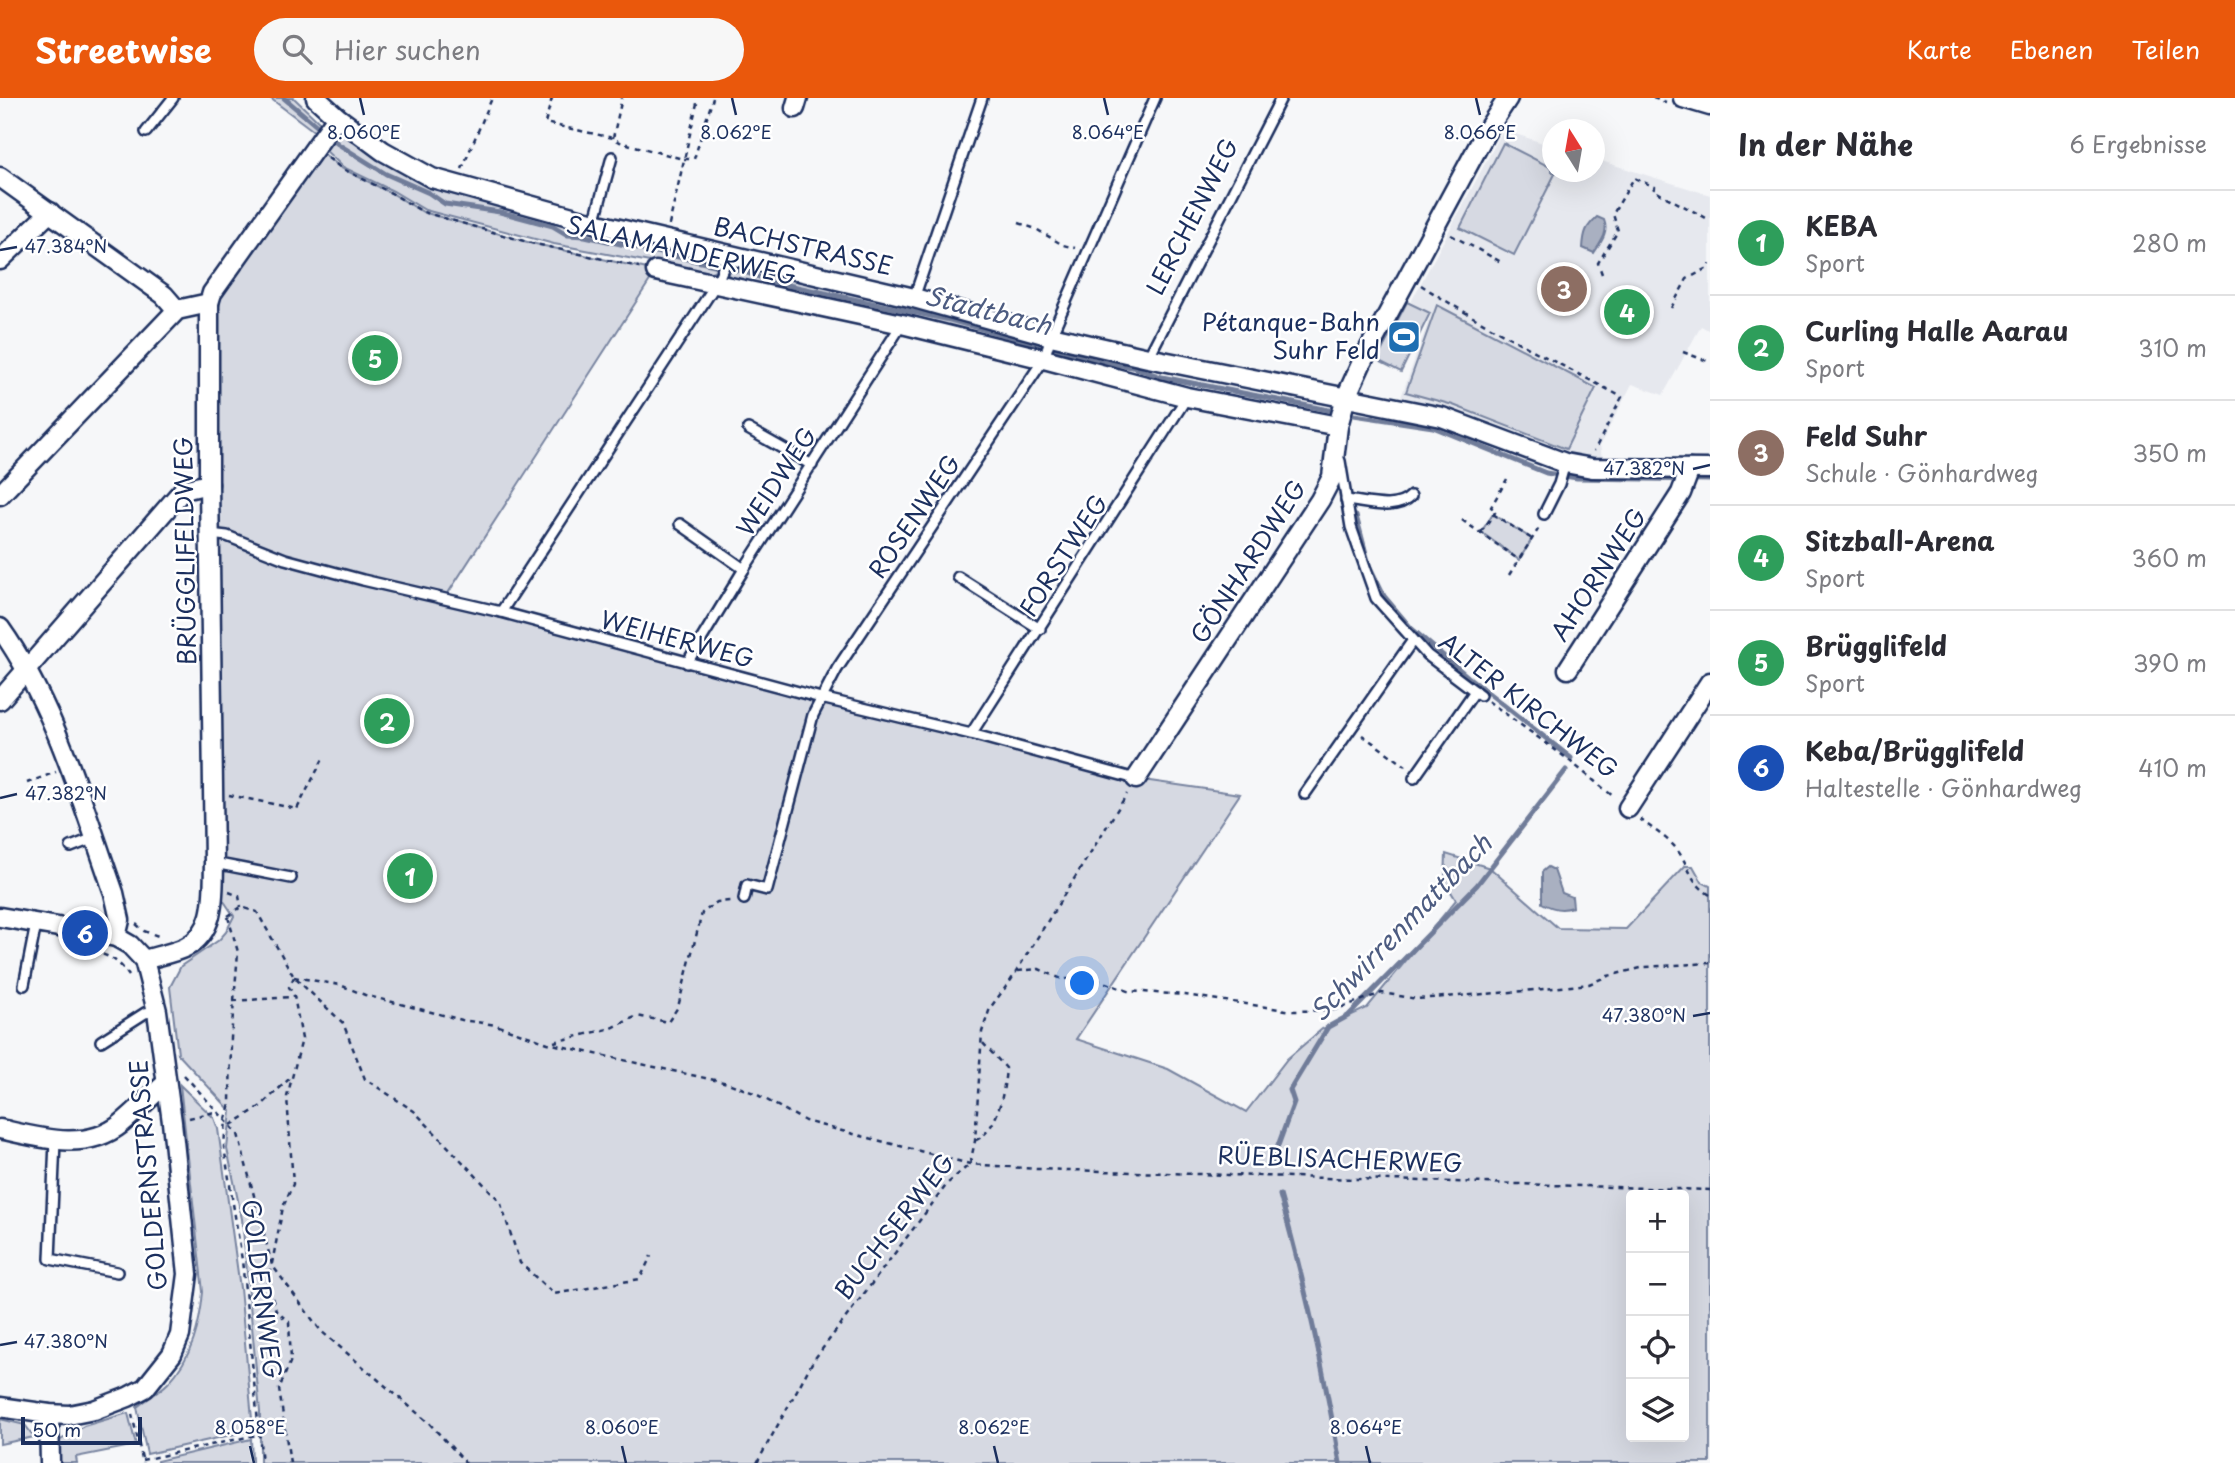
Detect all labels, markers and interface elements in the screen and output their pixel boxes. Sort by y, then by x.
search box [254,18,744,81]
text: Streetwise [35,24,212,74]
icon: search [278,30,316,68]
text: Hier suchen [334,30,481,69]
text: Karte [1907,31,1972,67]
text: Ebenen [2010,31,2093,67]
text: Teilen [2131,31,2200,67]
text: 8.060°E [327,118,401,145]
text: 8.062°E [700,118,772,145]
text: 8.064°E [1072,118,1144,145]
text: 8.066°E [1444,118,1516,145]
north arrow [1542,119,1605,182]
text: In der Nähe [1738,121,1913,166]
text: 6 Ergebnisse [2070,126,2207,161]
street label: LERCHENWEG [1136,131,1246,301]
street label: SALAMANDERWEG [563,205,800,293]
text: KEBA [1805,206,1878,245]
street label: BACHSTRASSE [710,207,897,283]
text: 1 [1756,225,1767,260]
text: 280 m [2132,225,2207,260]
text: 47.384°N [25,232,107,259]
text: Sport [1805,245,1865,280]
pin: 3 [1541,263,1587,315]
water label: Stadtbach [921,275,1057,344]
pin: 4 [1604,286,1650,338]
place label: Pétanque-Bahn Suhr Feld [1202,303,1380,367]
text: Curling Halle Aarau [1805,311,2068,350]
sports icon: Pétanque-Bahn Suhr Feld [1385,318,1423,356]
text: 2 [1753,330,1769,365]
text: 310 m [2138,330,2207,365]
pin: 5 [352,332,398,384]
text: Sport [1805,350,1865,385]
text: Feld Suhr [1805,416,1927,455]
street label: WEIDWEG [727,419,824,543]
text: 3 [1753,435,1769,470]
text: 350 m [2132,435,2207,470]
street label: BRÜGGLIFELDWEG [164,436,204,666]
street label: ROSENWEG [859,447,968,585]
text: 47.382°N [1603,454,1685,481]
text: Schule · Gönhardweg [1805,455,2039,490]
street label: GÖNHARDWEG [1181,472,1314,650]
street label: FORSTWEG [1009,487,1115,623]
street label: AHORNWEG [1541,500,1654,648]
text: Sitzball-Arena [1805,521,1995,560]
text: 4 [1753,540,1769,575]
text: 360 m [2132,540,2207,575]
text: Sport [1805,560,1865,595]
street label: WEIHERWEG [597,600,758,676]
street label: ALTER KIRCHWEG [1432,623,1627,786]
text: Brügglifeld [1805,626,1947,665]
text: 5 [1754,645,1768,680]
text: 390 m [2133,645,2207,680]
text: Sport [1805,665,1865,700]
pin: 2 [364,695,410,747]
text: Keba/Brügglifeld [1805,731,2024,770]
text: 6 [1753,750,1769,785]
text: 410 m [2138,750,2207,785]
text: Haltestelle · Gönhardweg [1805,770,2082,805]
text: 47.382°N [25,779,107,806]
water label: Schwirrenmattbach [1300,824,1501,1030]
pin: 1 [387,850,433,902]
pin: 6 [62,907,108,959]
your location [1065,966,1099,1000]
text: 47.380°N [1602,1001,1686,1028]
street label: GOLDERNSTRASSE [119,1058,175,1292]
street label: RÜEBLISACHERWEG [1217,1136,1463,1180]
street label: BUCHSERWEG [825,1145,962,1306]
map controls [1626,1190,1689,1442]
button: + [1626,1190,1689,1253]
street label: GOLDERNWEG [234,1197,292,1381]
button: − [1626,1253,1689,1316]
button: locate [1626,1316,1689,1379]
text: 47.380°N [24,1327,108,1354]
button: layers [1626,1379,1689,1442]
text: 8.058°E [214,1413,286,1440]
text: 8.060°E [585,1413,659,1440]
text: 8.062°E [958,1413,1030,1440]
text: 8.064°E [1330,1413,1402,1440]
scale bar [21,1414,142,1446]
text: 50 m [32,1415,81,1443]

